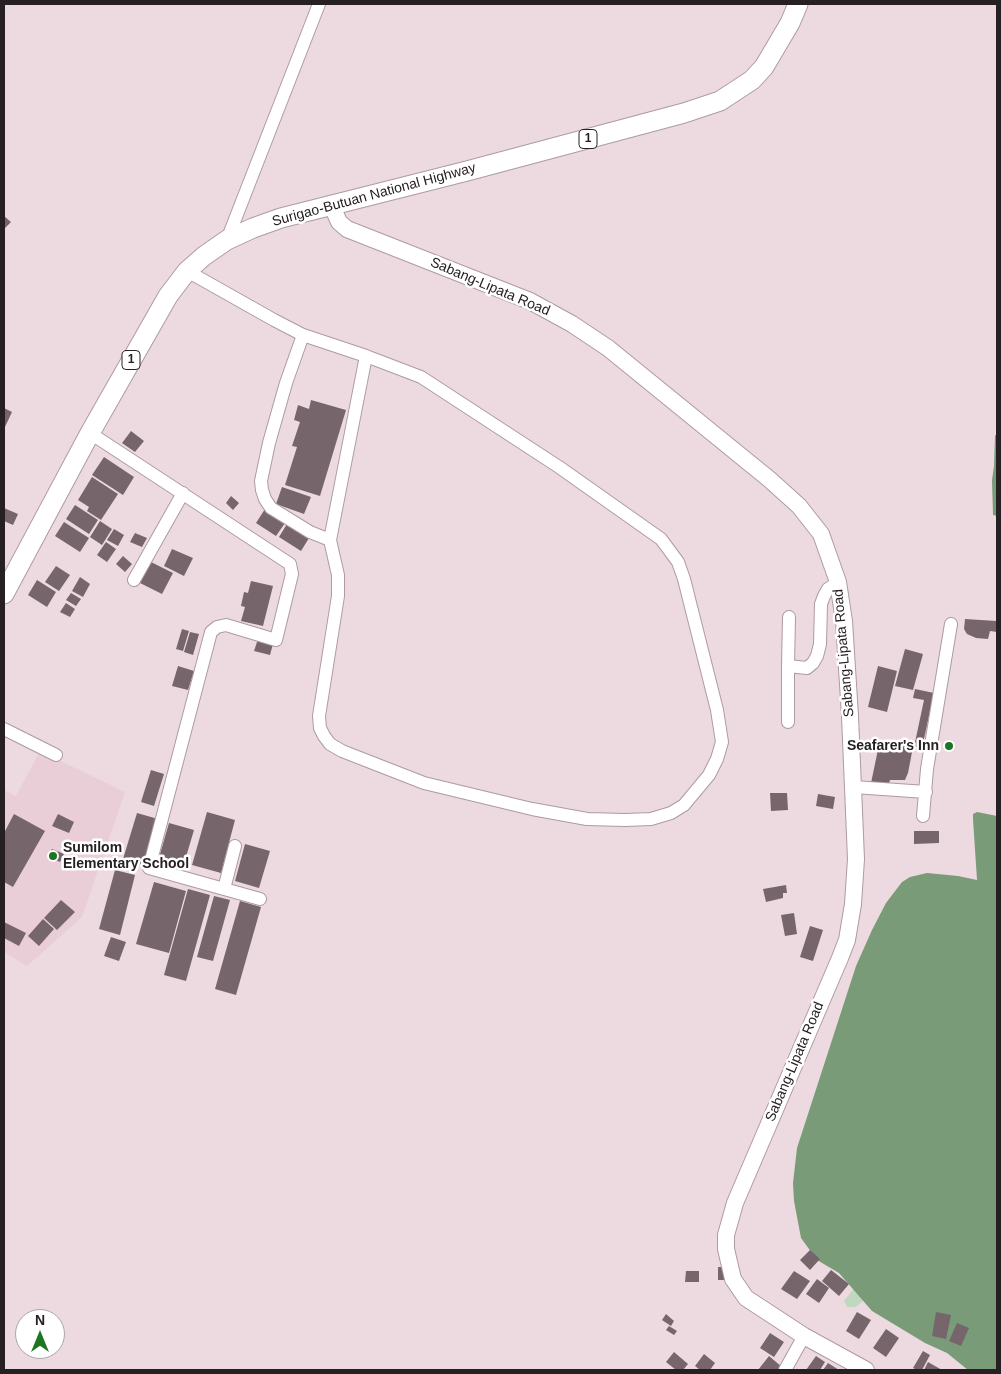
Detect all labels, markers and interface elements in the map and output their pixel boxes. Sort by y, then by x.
road number: 1 [579,130,597,148]
street label: Surigao-Butuan National Highway [270,160,478,230]
street label: Sabang-Lipata Road [428,254,552,320]
road number: 1 [122,350,140,370]
street label: Sabang-Lipata Road [830,588,858,718]
place label: Seafarer's Inn [847,738,939,754]
marker: Seafarer's Inn [943,740,955,752]
place label: Sumilom Elementary School [63,840,189,872]
marker: Sumilom Elementary School [47,850,59,862]
street label: Sabang-Lipata Road [762,1000,828,1124]
north arrow [15,1309,65,1359]
text: N [35,1312,45,1328]

